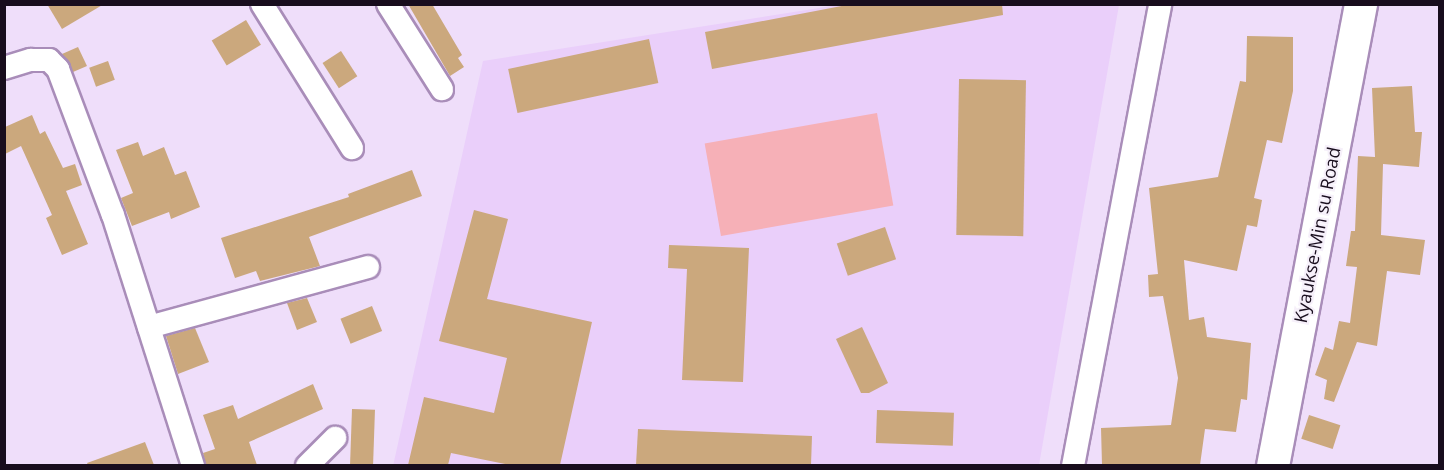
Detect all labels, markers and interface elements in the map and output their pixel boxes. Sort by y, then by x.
street label: Kyaukse-Min su Road [1289,145,1345,325]

